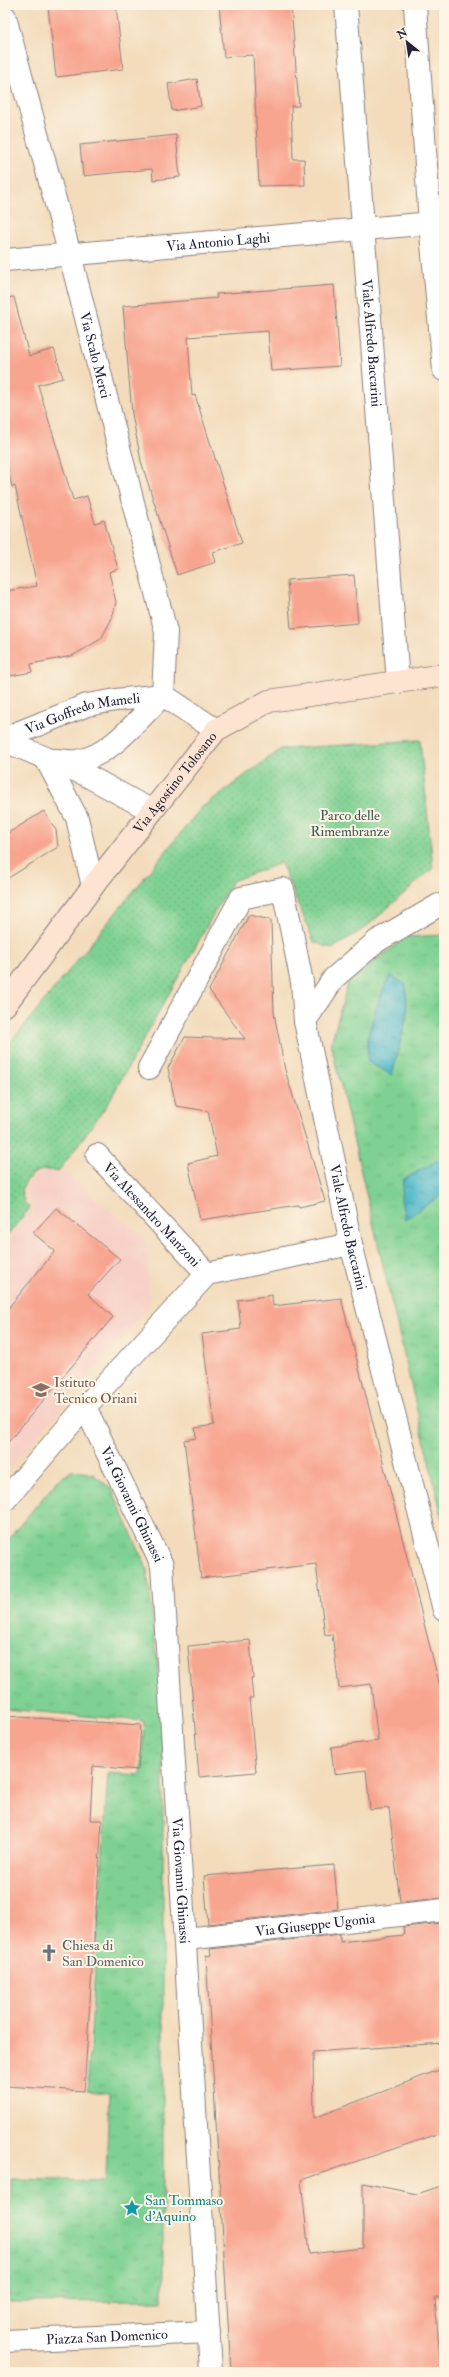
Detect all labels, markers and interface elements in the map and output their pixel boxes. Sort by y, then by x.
north arrow [387,22,427,62]
text: N [394,25,411,42]
street label: Via Antonio Laghi [166,229,271,255]
street label: Viale Alfredo Baccarini [358,278,385,408]
street label: Via Scalo Merci [76,310,114,400]
street label: Via Goffredo Mameli [23,689,141,738]
street label: Via Agostino Tolosano [130,728,221,837]
park label: Parco delle Rimembranze [311,807,390,840]
street label: Via Alessandro Manzoni [99,1159,204,1271]
street label: Viale Alfredo Baccarini [326,1163,370,1292]
place label: Istituto Tecnico Oriani [54,1374,138,1407]
school or university icon: Istituto Tecnico Oriani [31,1380,51,1400]
street label: Via Giovanni Ghinassi [97,1444,167,1565]
street label: Via Giovanni Ghinassi [168,1817,193,1945]
street label: Via Giuseppe Ugonia [255,1910,376,1940]
place label: Chiesa di San Domenico [62,1937,144,1970]
church icon: Chiesa di San Domenico [39,1943,59,1963]
place label: San Tommaso d'Aquino [145,2192,223,2225]
place icon: San Tommaso d'Aquino [122,2198,142,2218]
street label: Piazza San Domenico [46,2326,168,2348]

